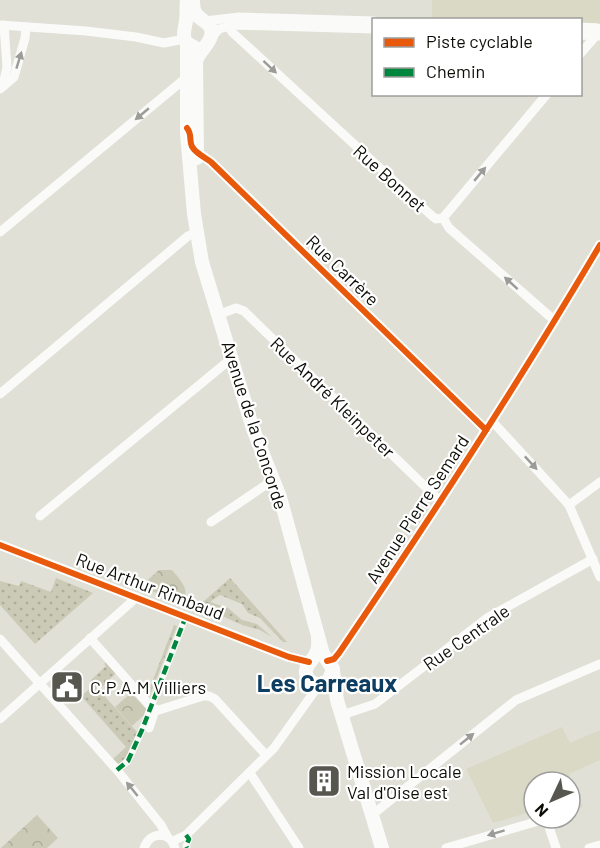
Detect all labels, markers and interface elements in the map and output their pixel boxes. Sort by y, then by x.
legend [372,18,582,96]
text: Piste cyclable [426,30,533,52]
one-way arrow [15,51,24,69]
one-way arrow [262,60,277,73]
text: Chemin [426,60,485,82]
one-way arrow [135,107,150,120]
street label: Rue Bonnet [349,140,431,216]
one-way arrow [474,166,487,182]
street label: Rue Carrère [302,230,384,310]
one-way arrow [504,277,519,290]
street label: Rue André Kleinpeter [266,332,400,462]
street label: Avenue de la Concorde [217,338,293,512]
street label: Avenue Pierre Semard [361,431,473,587]
one-way arrow [523,456,537,470]
street label: Rue Arthur Rimbaud [73,548,227,624]
street label: Rue Centrale [419,599,513,675]
district label: Les Carreaux [257,668,397,697]
public building icon: C.P.A.M Villiers [49,669,85,705]
place label: C.P.A.M Villiers [90,676,206,698]
one-way arrow [459,733,475,746]
place label: Mission Locale Val d'Oise est [347,760,462,803]
building icon: Mission Locale Val d'Oise est [306,763,342,799]
north arrow [522,770,582,830]
one-way arrow [127,782,139,797]
text: N [530,800,551,821]
one-way arrow [487,829,505,838]

